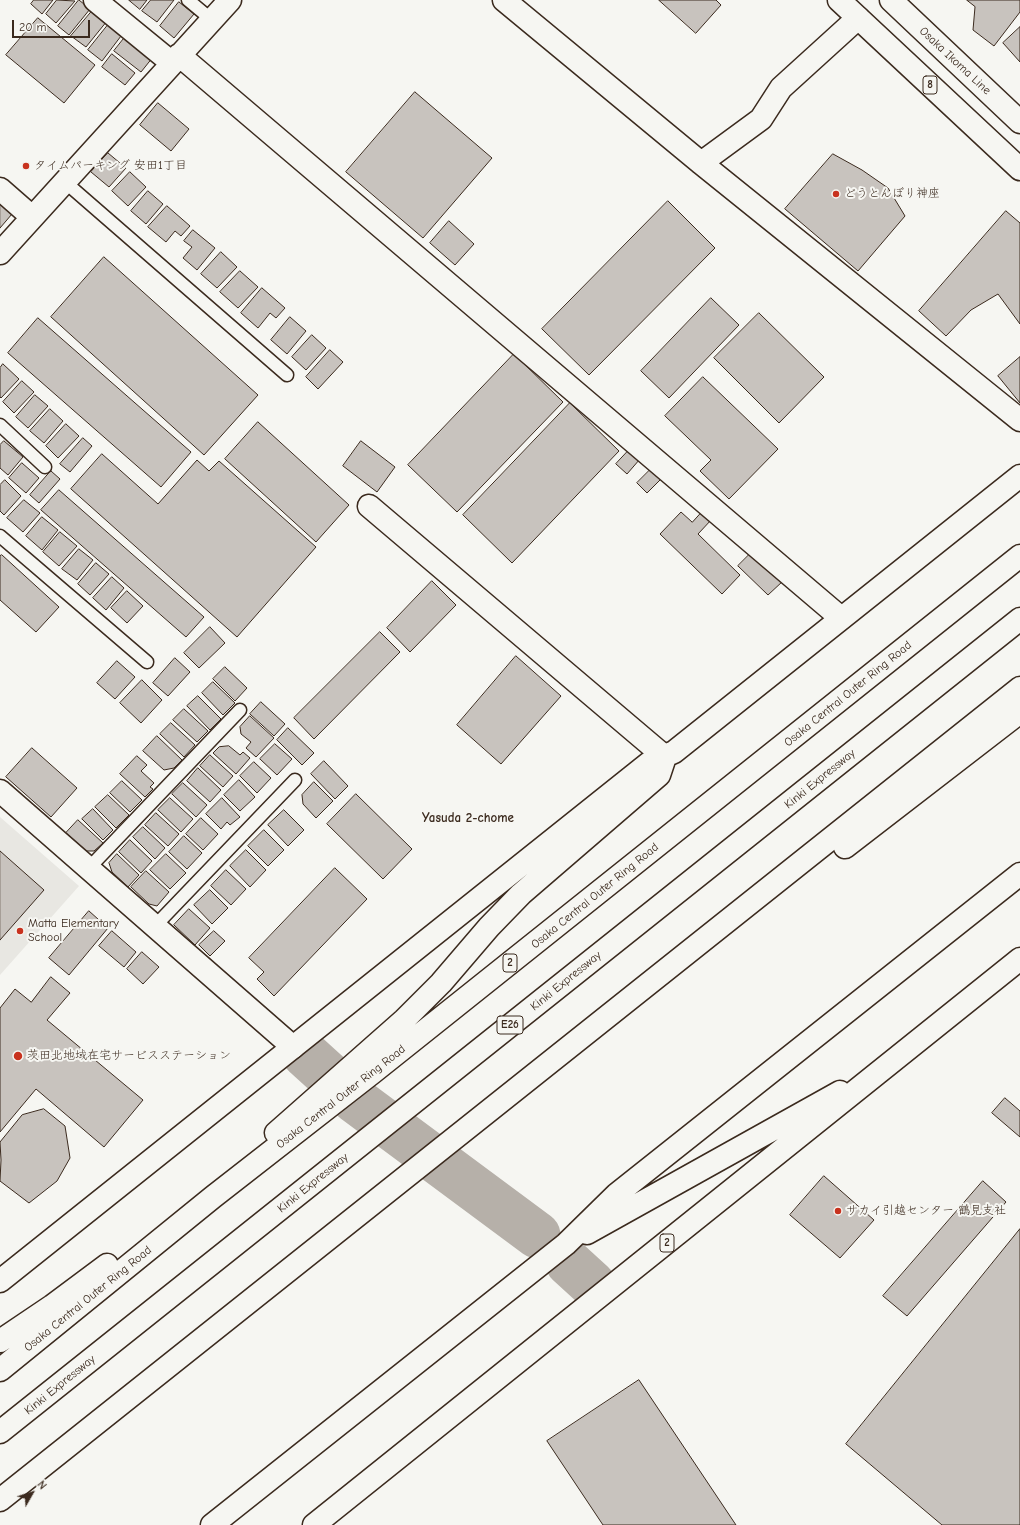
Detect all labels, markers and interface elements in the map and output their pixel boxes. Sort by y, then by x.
scale bar [14,12,92,38]
text: 20 m [19,20,47,34]
street label: Osaka Ikoma Line [916,24,994,98]
road number: 8 [923,76,937,94]
place label: タイムパーキング 安田1丁目 [34,159,187,173]
marker: タイムパーキング 安田1丁目 [21,161,31,171]
place label: どうとんぼり神座 [844,187,940,201]
marker: どうとんぼり神座 [831,189,841,199]
street label: Osaka Central Outer Ring Road [781,638,915,750]
street label: Kinki Expressway [782,746,858,812]
district label: Yasuda 2-chome [422,810,514,826]
street label: Osaka Central Outer Ring Road [528,840,662,952]
place label: Matta Elementary School [28,917,119,945]
marker: Matta Elementary School [15,926,25,936]
street label: Kinki Expressway [528,948,604,1014]
road number: 2 [503,954,517,972]
road number: E26 [497,1016,523,1034]
street label: Osaka Central Outer Ring Road [274,1042,408,1152]
place label: 茨田北地域在宅サービスステーション [27,1049,231,1063]
marker: 茨田北地域在宅サービスステーション [12,1050,24,1062]
street label: Kinki Expressway [275,1150,351,1216]
place label: サカイ引越センター 鶴見支社 [846,1204,1006,1218]
marker: サカイ引越センター 鶴見支社 [833,1206,843,1216]
road number: 2 [660,1234,674,1252]
street label: Osaka Central Outer Ring Road [21,1243,155,1355]
street label: Kinki Expressway [22,1352,98,1418]
north arrow [12,1473,52,1513]
text: N [34,1478,49,1492]

